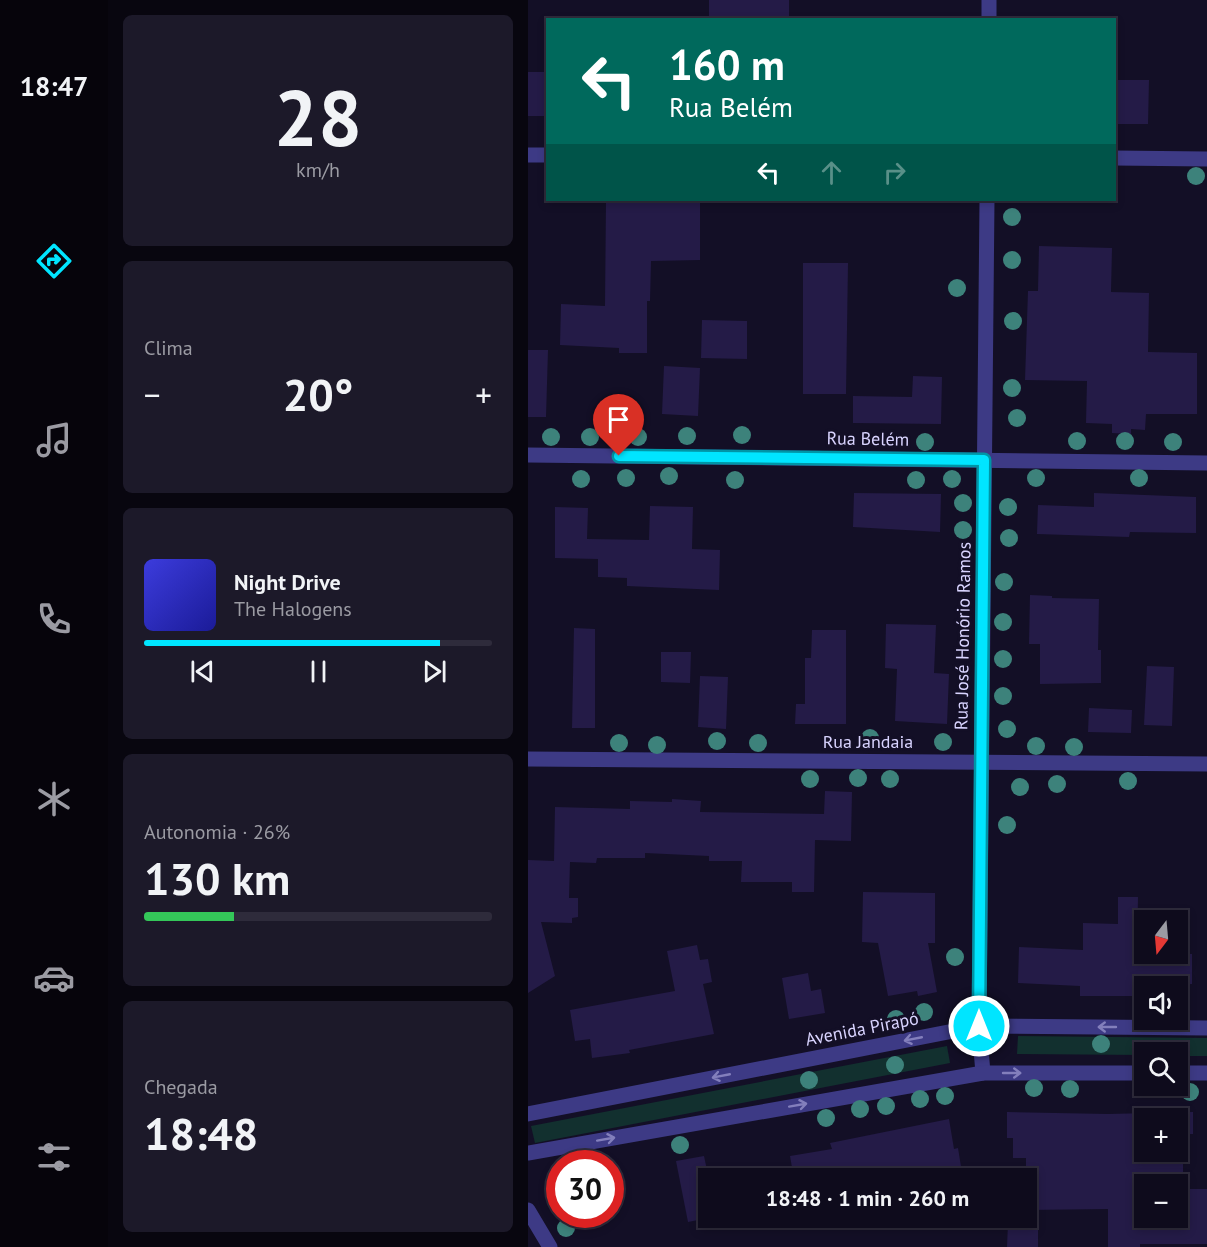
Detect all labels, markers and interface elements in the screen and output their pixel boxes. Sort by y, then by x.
text: 160 m [669,37,785,92]
icon: left [570,42,648,120]
text: 28 [274,67,362,168]
text: 18:47 [20,69,88,103]
text: Rua Belém [669,90,793,124]
icon: left [752,156,785,189]
icon: ahead [815,156,848,189]
icon: right [878,156,911,189]
text: km/h [296,157,340,183]
icon: directions [33,240,75,282]
text: Clima [144,335,193,361]
text: 20° [283,365,353,423]
text: − [144,373,161,416]
text: + [475,373,492,416]
pin [593,394,644,456]
icon: arrive [602,403,635,436]
icon: music [33,419,75,461]
street label: Rua Belém [826,426,910,451]
street label: Rua José Honório Ramos [949,542,976,730]
text: Night Drive [234,568,341,596]
text: The Halogens [234,596,352,622]
icon: phone [33,598,75,640]
icon: previous [186,655,219,688]
icon: pause [302,655,335,688]
icon: next [418,655,451,688]
street label: Rua Jandaia [823,730,913,753]
icon: climate [33,778,75,820]
text: Autonomia · 26% [144,819,290,845]
text: 130 km [144,849,290,907]
north arrow [1134,910,1188,964]
map controls [1134,910,1188,1228]
icon: car [33,957,75,999]
button: sound [1134,976,1188,1030]
position arrow [947,994,1011,1058]
street label: Avenida Pirapó [803,1006,921,1051]
one-way arrow [1097,1021,1117,1033]
one-way arrow [903,1034,923,1045]
button: search [1134,1042,1188,1096]
one-way arrow [1001,1067,1021,1079]
one-way arrow [712,1071,732,1082]
text: Chegada [144,1074,218,1100]
one-way arrow [788,1100,808,1111]
text: 18:48 [144,1104,258,1162]
button: + [1134,1108,1188,1162]
one-way arrow [596,1133,616,1144]
icon: filters [33,1136,75,1178]
speed limit sign: 30 [546,1150,624,1228]
button: − [1134,1174,1188,1228]
text: 18:48 · 1 min · 260 m [766,1184,969,1212]

